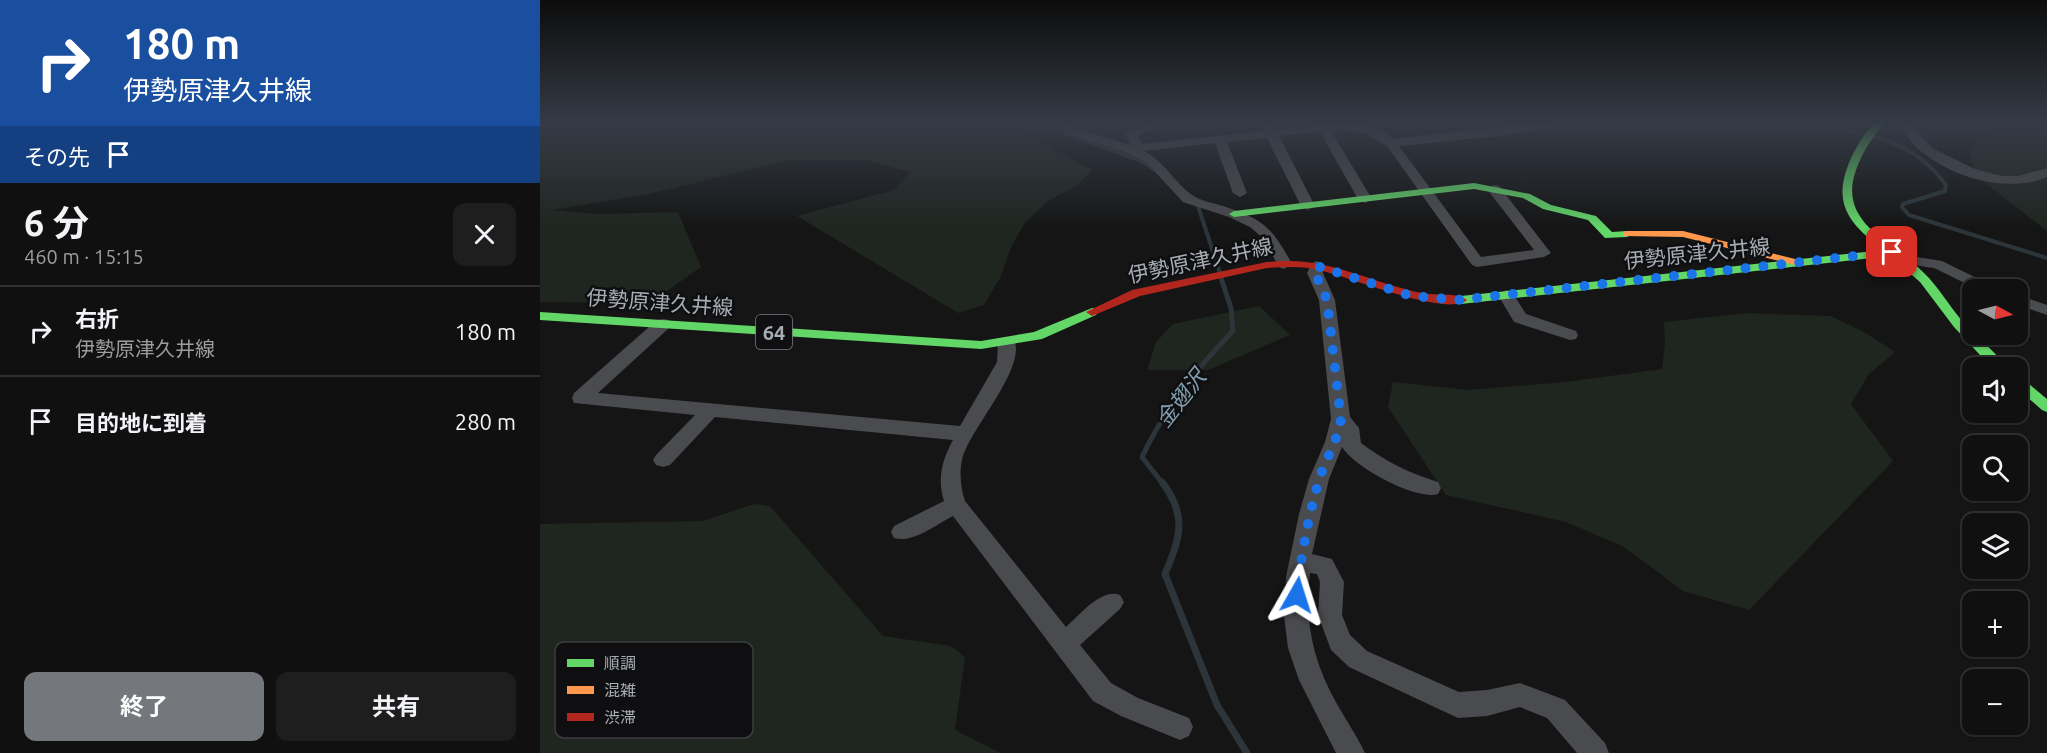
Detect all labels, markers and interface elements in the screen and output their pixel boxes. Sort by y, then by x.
text: 180 m [123,20,240,67]
icon: right [24,24,102,102]
text: 伊勢原津久井線 [123,75,312,105]
icon: arrive [102,138,135,171]
text: その先 [24,144,90,169]
text: 6 分 [24,202,89,243]
button: close [453,203,516,266]
pin [1866,226,1917,277]
street label: 伊勢原津久井線 [1126,233,1274,287]
street label: 伊勢原津久井線 [1623,233,1771,273]
icon: arrive [1875,235,1908,268]
text: 460 m · 15:15 [24,245,144,268]
north arrow [1962,279,2028,345]
map controls [1962,279,2028,735]
street label: 伊勢原津久井線 [586,285,734,319]
text: 右折 [75,306,119,331]
icon: right [24,315,57,348]
road number: 64 [756,315,792,349]
text: 180 m [455,319,516,344]
text: 伊勢原津久井線 [75,337,215,360]
button: sound [1962,357,2028,423]
water label: 金翅沢 [1150,362,1212,432]
icon: arrive [24,405,57,438]
text: 280 m [455,409,516,434]
text: 目的地に到着 [75,410,207,435]
button: search [1962,435,2028,501]
button: layers [1962,513,2028,579]
position arrow [1265,563,1329,627]
button: + [1962,591,2028,657]
legend [555,642,753,738]
text: 順調 [604,654,636,672]
button: − [1962,669,2028,735]
button: 終了 [24,672,264,741]
button: 共有 [276,672,516,741]
text: 混雑 [604,681,636,699]
text: 渋滞 [604,708,636,726]

